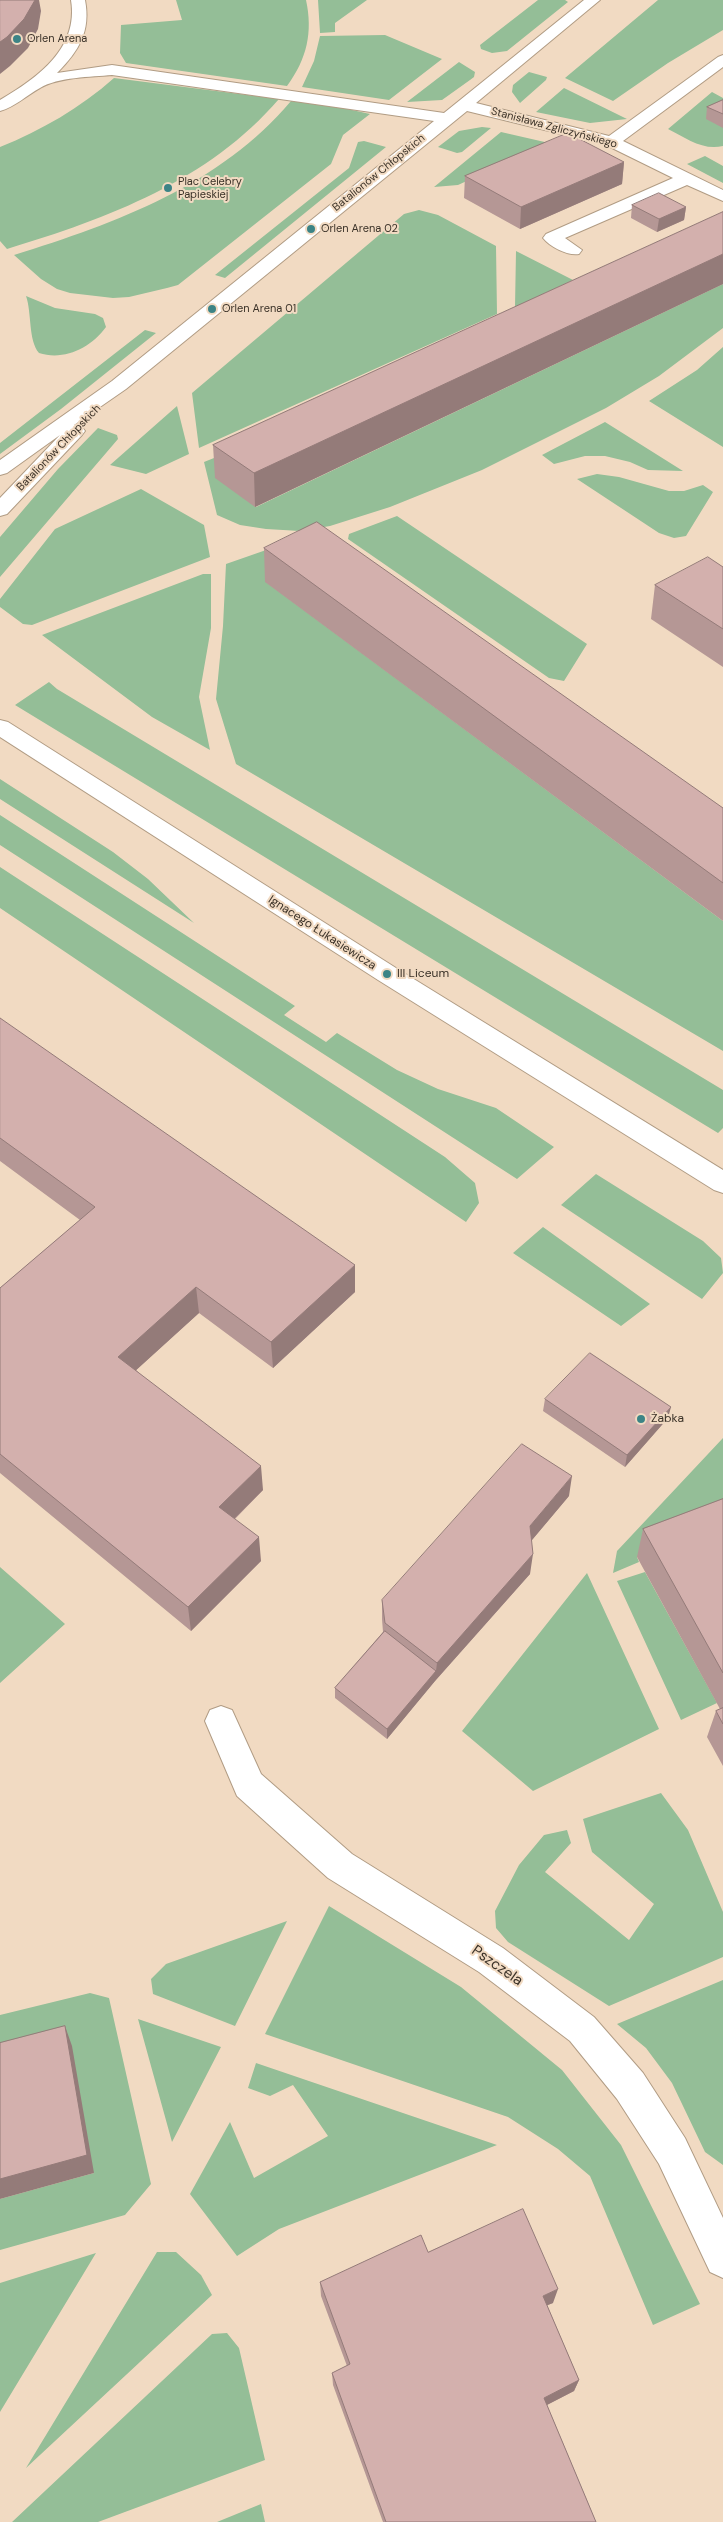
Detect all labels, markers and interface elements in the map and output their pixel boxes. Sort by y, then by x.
place label: Orlen Arena [27,32,87,46]
marker: Orlen Arena [11,33,23,45]
street label: Stanisława Zgliczyńskiego [489,105,619,151]
street label: Batalionów Chłopskich [330,132,428,214]
place label: Plac Celebry Papieskiej [178,175,242,201]
marker: Plac Celebry Papieskiej [162,182,174,194]
place label: Orlen Arena 02 [321,222,398,236]
marker: Orlen Arena 02 [305,223,317,235]
place label: Orlen Arena 01 [222,302,296,316]
marker: Orlen Arena 01 [206,303,218,315]
street label: Batalionów Chłopskich [14,402,104,494]
street label: Ignacego Łukasiewicza [265,893,379,973]
place label: III Liceum [397,967,449,981]
marker: III Liceum [381,968,393,980]
place label: Żabka [651,1412,684,1426]
marker: Żabka [635,1413,647,1425]
street label: Pszczela [468,1942,526,1990]

